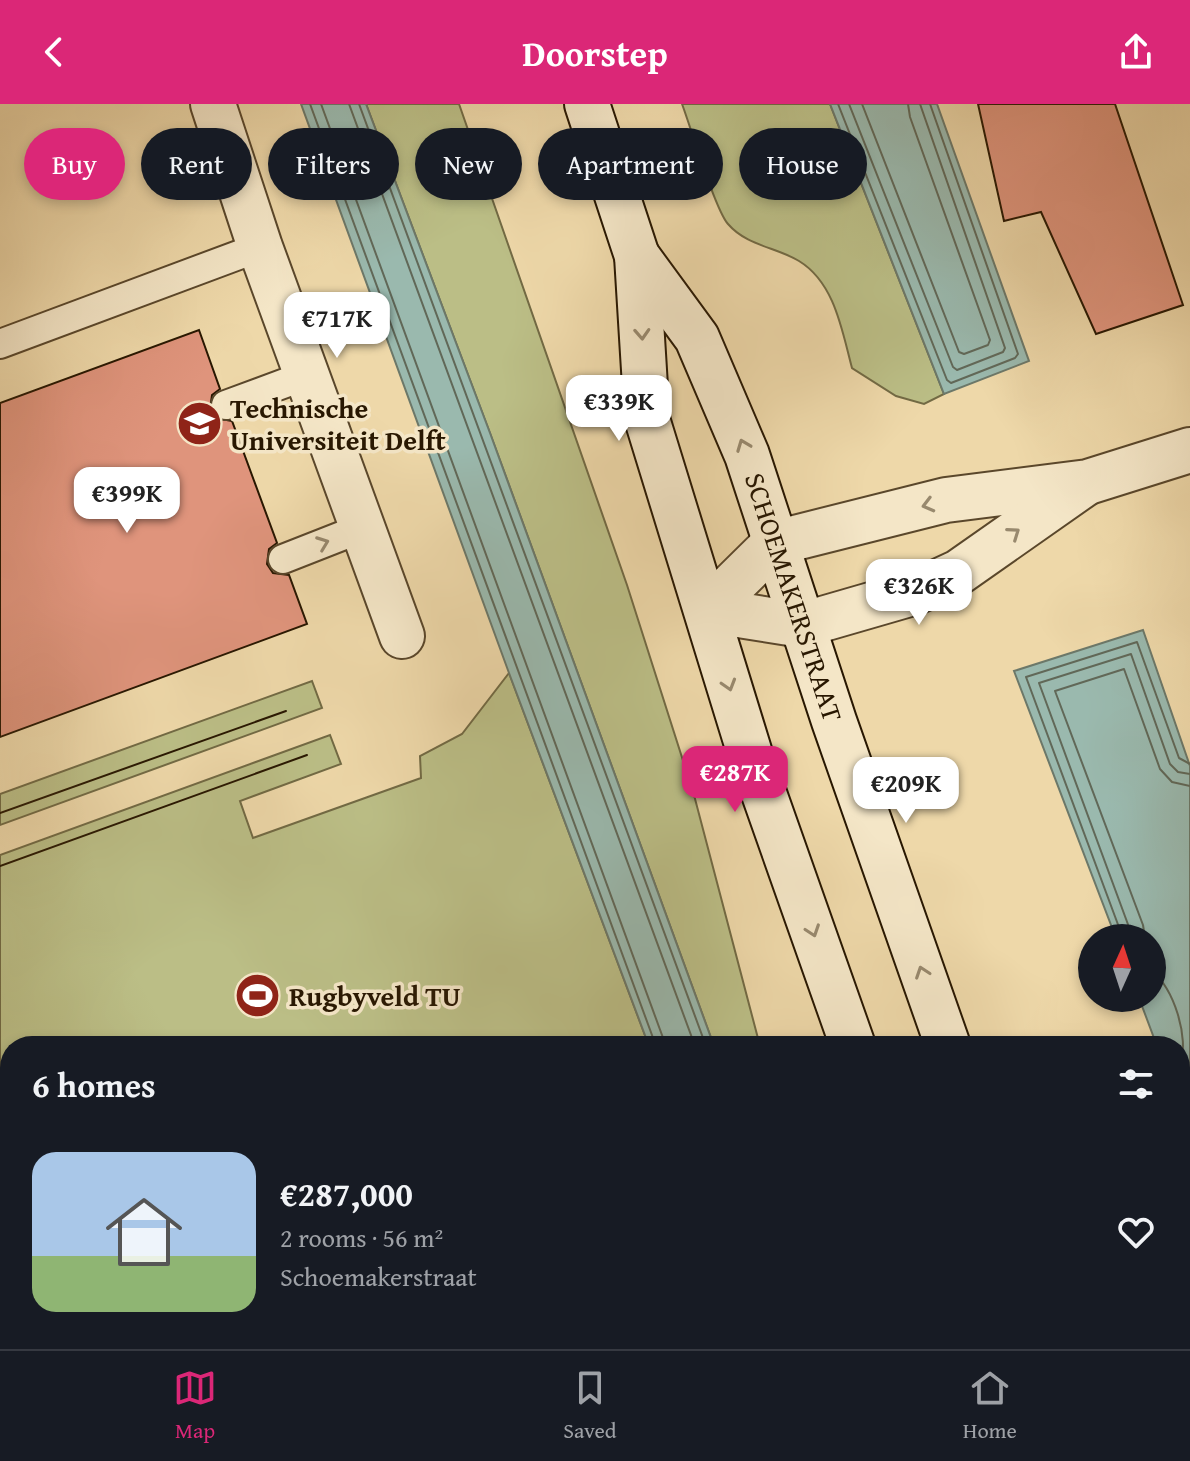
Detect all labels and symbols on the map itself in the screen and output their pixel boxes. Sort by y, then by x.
pin: €717K [281,292,393,360]
one-way arrow [633,328,650,341]
pin: €339K [563,375,675,443]
place label: Technische Universiteit Delft [230,387,446,460]
school or university icon: Technische Universiteit Delft [175,400,223,448]
one-way arrow [736,439,753,453]
pin: €399K [71,467,183,535]
street label: SCHOEMAKERSTRAAT [735,467,854,727]
one-way arrow [922,496,936,512]
one-way arrow [1006,528,1020,543]
one-way arrow [315,537,329,553]
pin: €326K [863,559,975,627]
one-way arrow [720,677,736,691]
pin: €287K [679,746,791,814]
pin: €209K [850,757,962,825]
one-way arrow [803,923,820,937]
north arrow [1078,924,1166,1012]
one-way arrow [916,966,932,980]
sports icon: Rugbyveld TU [234,972,282,1020]
place label: Rugbyveld TU [289,975,461,1016]

